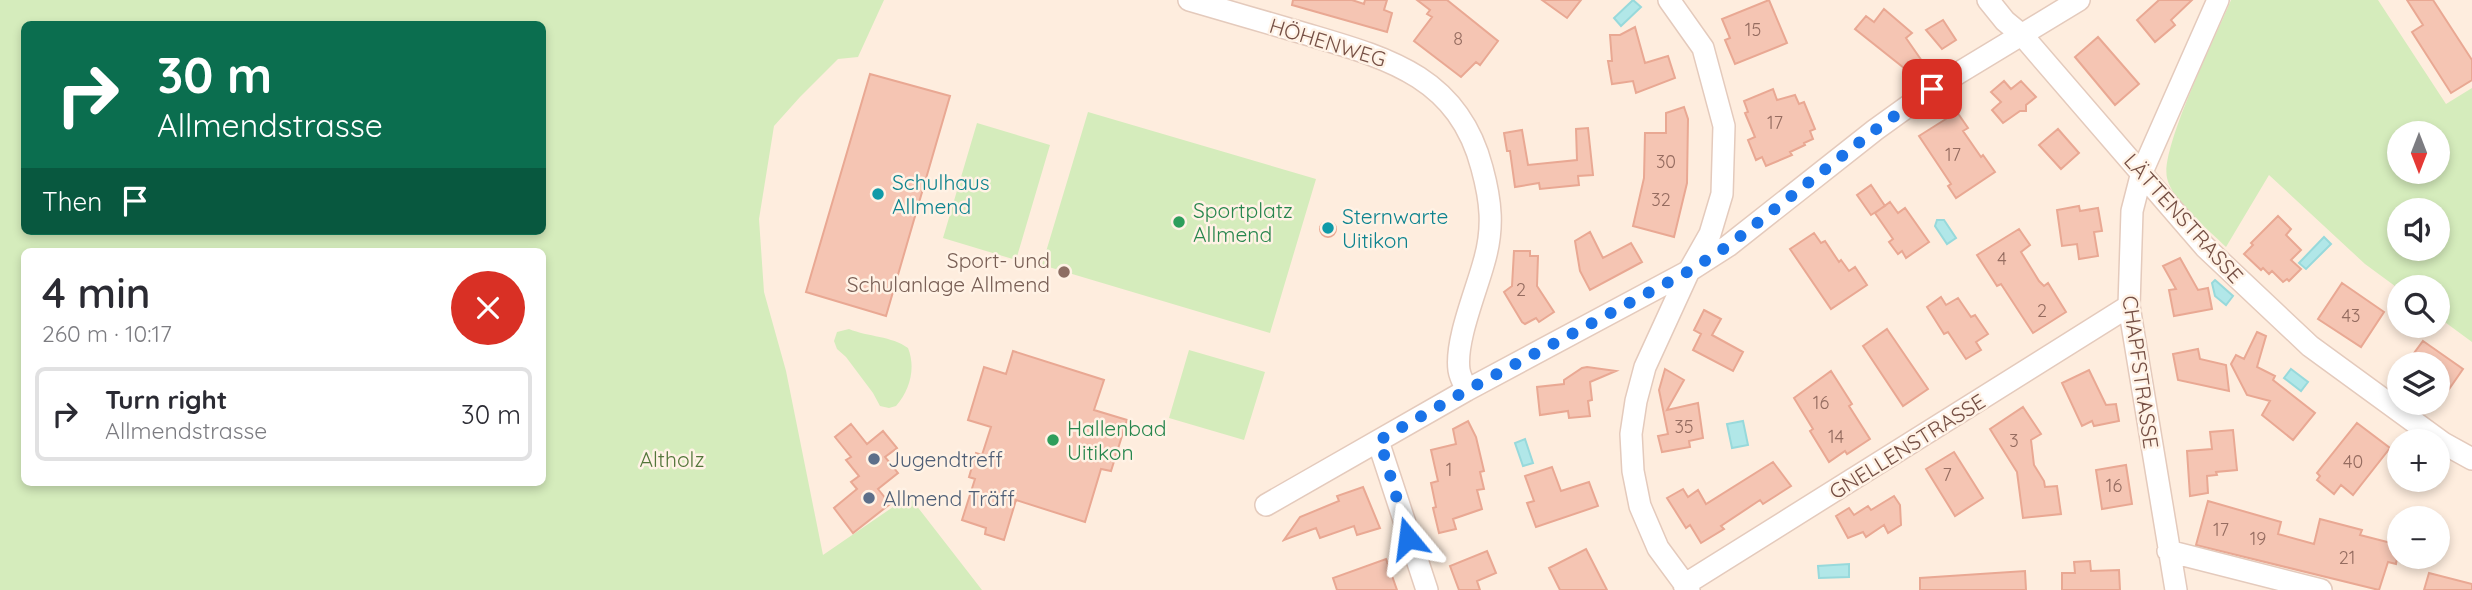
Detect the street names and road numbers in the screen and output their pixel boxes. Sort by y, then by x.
street label: HÖHENWEG [1267,12,1389,72]
street label: LÄTTENSTRASSE [2119,148,2249,288]
street label: CHAPFSTRASSE [2117,294,2165,450]
street label: GNELLENSTRASSE [1824,388,1990,504]

